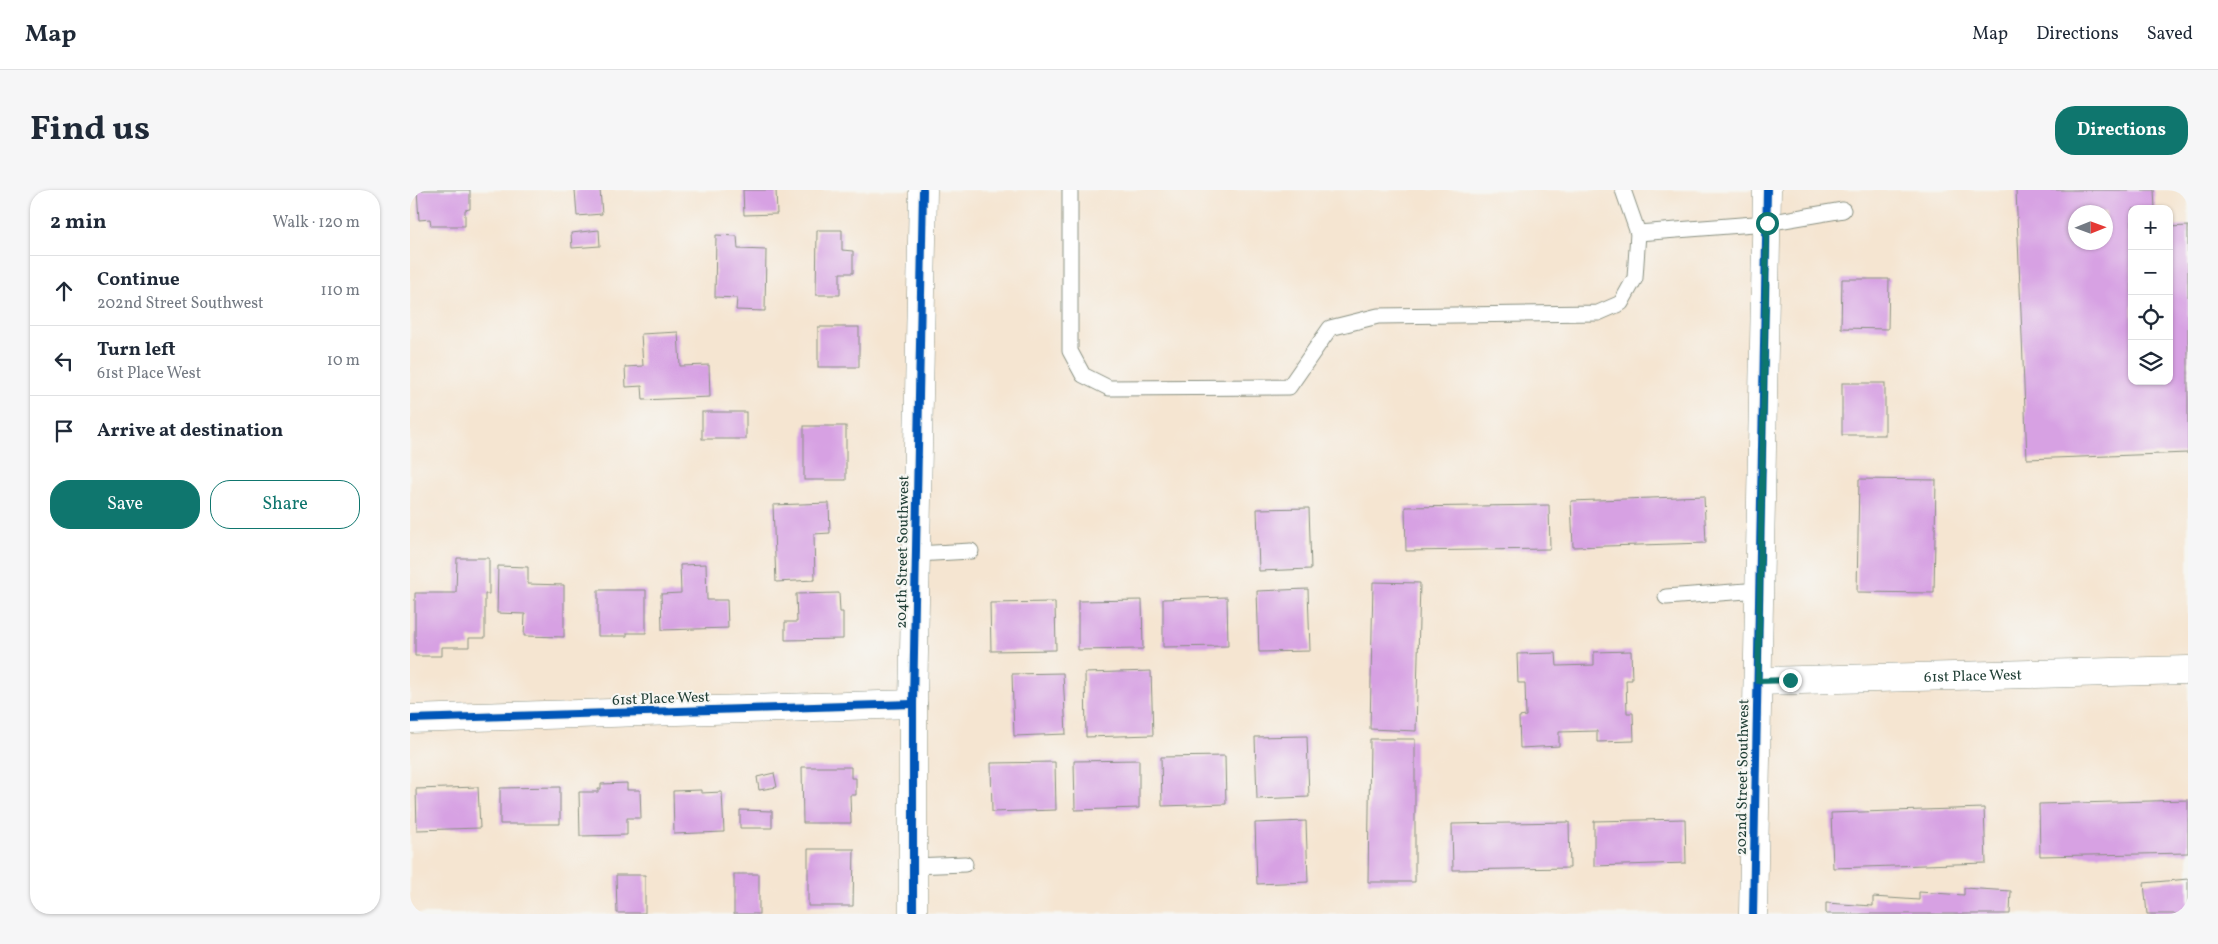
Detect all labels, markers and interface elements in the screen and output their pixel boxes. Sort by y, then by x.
text: Map [25,18,76,52]
text: Map [1972,22,2008,47]
text: Directions [2036,22,2119,47]
text: Saved [2147,22,2193,47]
text: Find us [30,106,150,154]
button: Directions [2055,106,2188,155]
north arrow [2068,205,2113,250]
map controls [2128,205,2173,385]
button: + [2128,205,2173,250]
text: 2 min [50,208,107,237]
text: Walk · 120 m [272,212,360,234]
route start [1756,212,1779,235]
button: − [2128,250,2173,295]
text: Continue [97,267,180,293]
icon: ahead [50,277,78,305]
text: 110 m [321,280,360,302]
text: 202nd Street Southwest [97,293,264,315]
button: locate [2128,295,2173,340]
text: Turn left [97,337,176,363]
button: layers [2128,340,2173,385]
icon: left [50,347,78,375]
text: 10 m [327,350,360,372]
text: 61st Place West [97,363,201,385]
icon: arrive [50,417,78,445]
text: Arrive at destination [97,418,283,444]
street label: 204th Street Southwest [892,475,915,629]
button: Save [50,480,200,529]
button: Share [210,480,360,529]
street label: 61st Place West [1924,665,2022,689]
route end [1779,669,1802,692]
street label: 61st Place West [612,687,710,712]
street label: 202nd Street Southwest [1732,699,1755,855]

